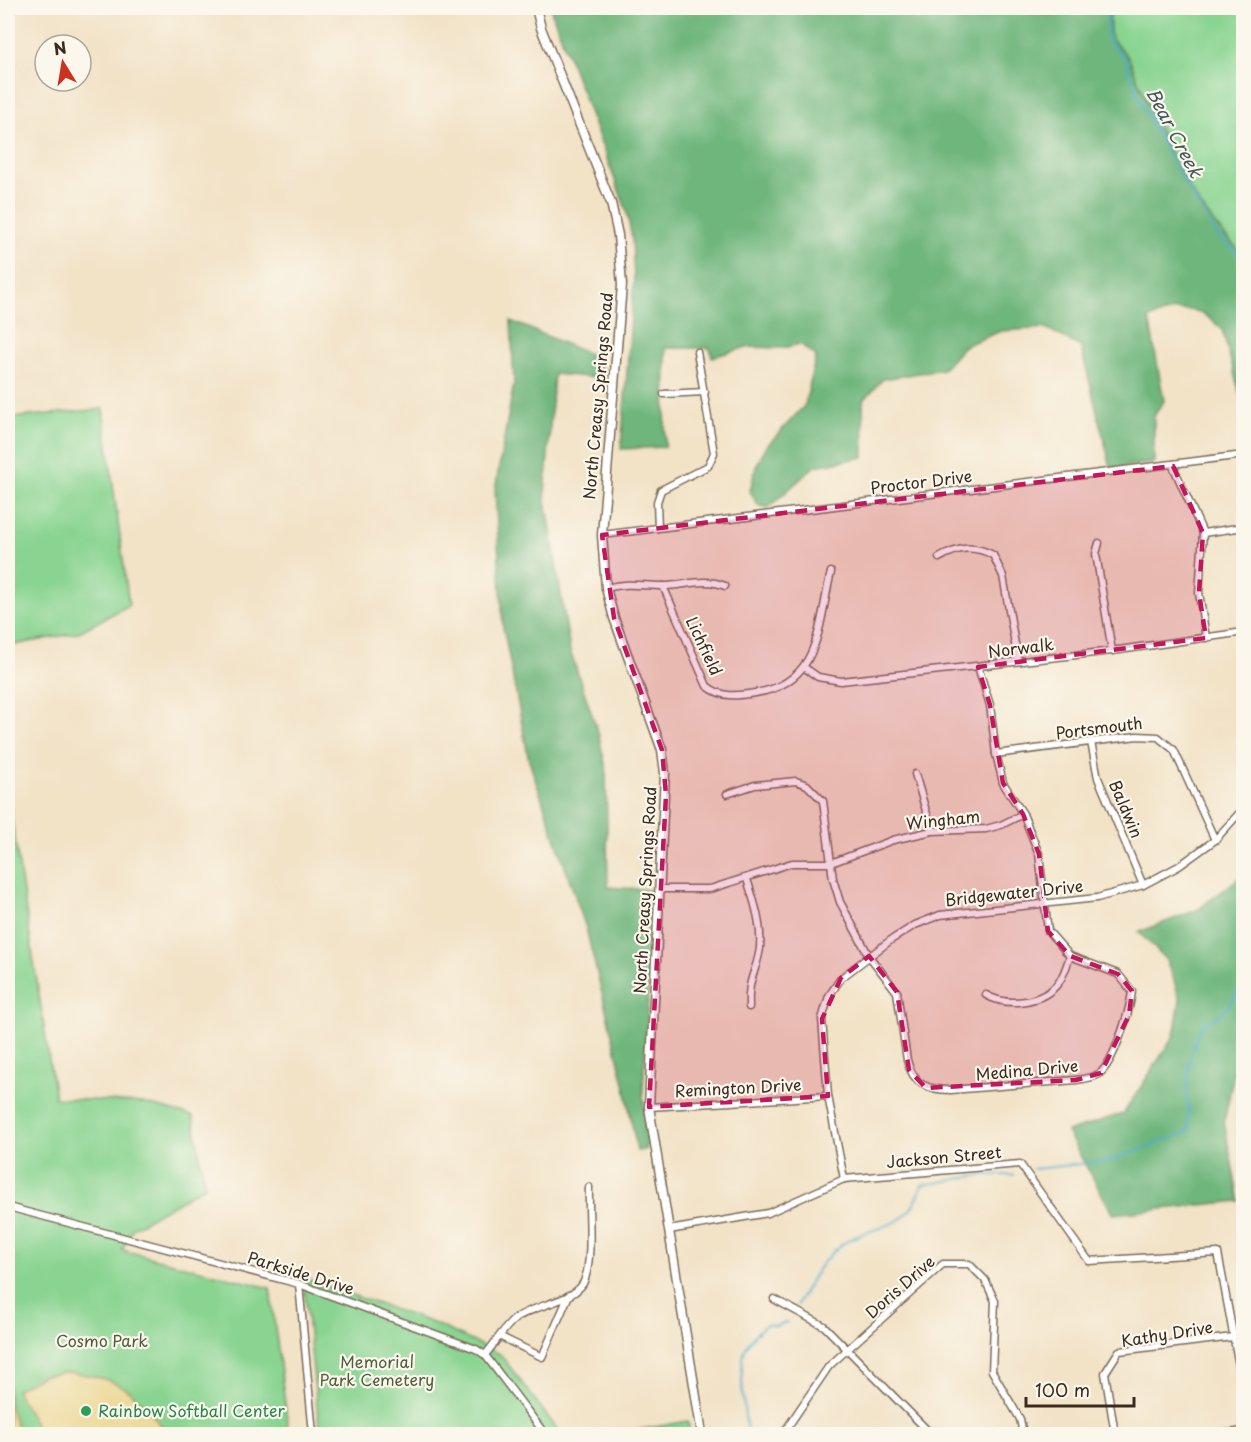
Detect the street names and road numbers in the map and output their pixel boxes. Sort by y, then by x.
street label: North Creasy Springs Road [576,291,618,500]
street label: Proctor Drive [869,463,973,499]
street label: Lichfield [681,612,729,679]
street label: Norwalk [987,631,1055,663]
street label: Portsmouth [1054,710,1144,744]
street label: Baldwin [1104,776,1150,841]
street label: North Creasy Springs Road [627,786,661,994]
street label: Wingham [905,803,981,835]
street label: Bridgewater Drive [944,873,1084,911]
street label: Medina Drive [975,1053,1079,1085]
street label: Remington Drive [674,1072,802,1102]
street label: Jackson Street [885,1139,1003,1173]
street label: Parkside Drive [245,1244,358,1300]
street label: Doris Drive [859,1249,940,1323]
street label: Kathy Drive [1119,1314,1214,1352]

